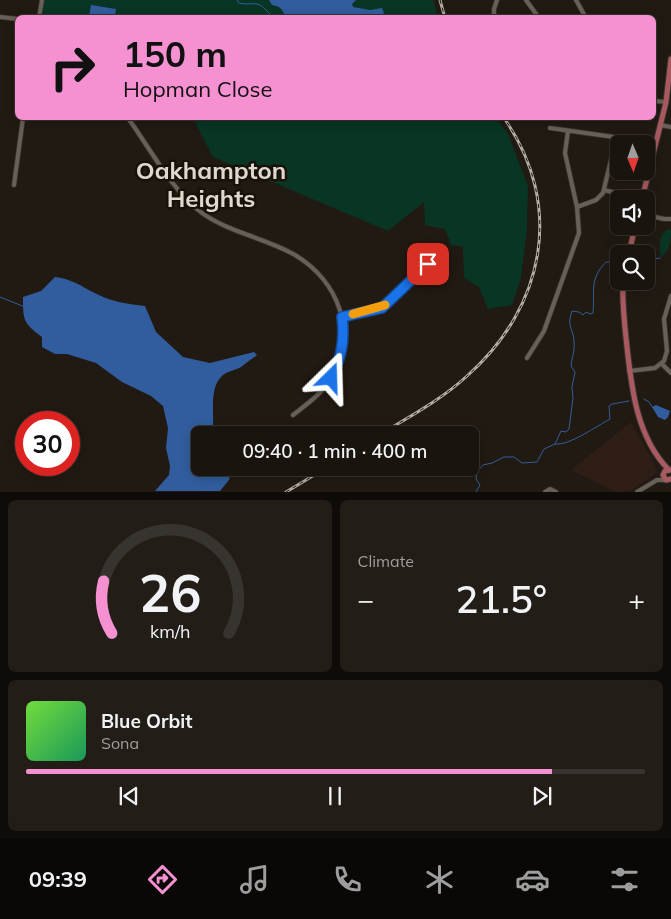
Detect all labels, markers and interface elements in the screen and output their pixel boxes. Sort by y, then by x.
text: 150 m [123,32,227,76]
icon: right [40,35,105,100]
text: Hopman Close [123,75,273,103]
north arrow [610,135,655,180]
map controls [610,135,655,290]
district label: Oakhampton Heights [136,155,286,213]
button: sound [610,190,655,235]
pin [407,243,449,285]
button: search [610,245,655,290]
icon: arrive [414,250,442,278]
position arrow [304,351,356,403]
speed limit sign: 30 [15,411,80,476]
text: 09:40 · 1 min · 400 m [242,439,428,463]
text: Climate [358,551,414,571]
text: 26 [139,560,201,625]
text: 21.5° [455,575,547,623]
text: − [358,582,374,617]
text: + [628,582,645,617]
text: km/h [150,620,190,642]
text: Blue Orbit [101,709,192,733]
text: Sona [101,733,139,753]
icon: previous [115,782,143,810]
icon: pause [321,782,349,810]
icon: next [528,782,556,810]
icon: directions [145,862,180,897]
icon: music [237,862,272,897]
icon: phone [330,862,365,897]
icon: climate [422,862,457,897]
icon: car [515,862,550,897]
icon: filters [607,862,642,897]
text: 09:39 [29,865,87,893]

